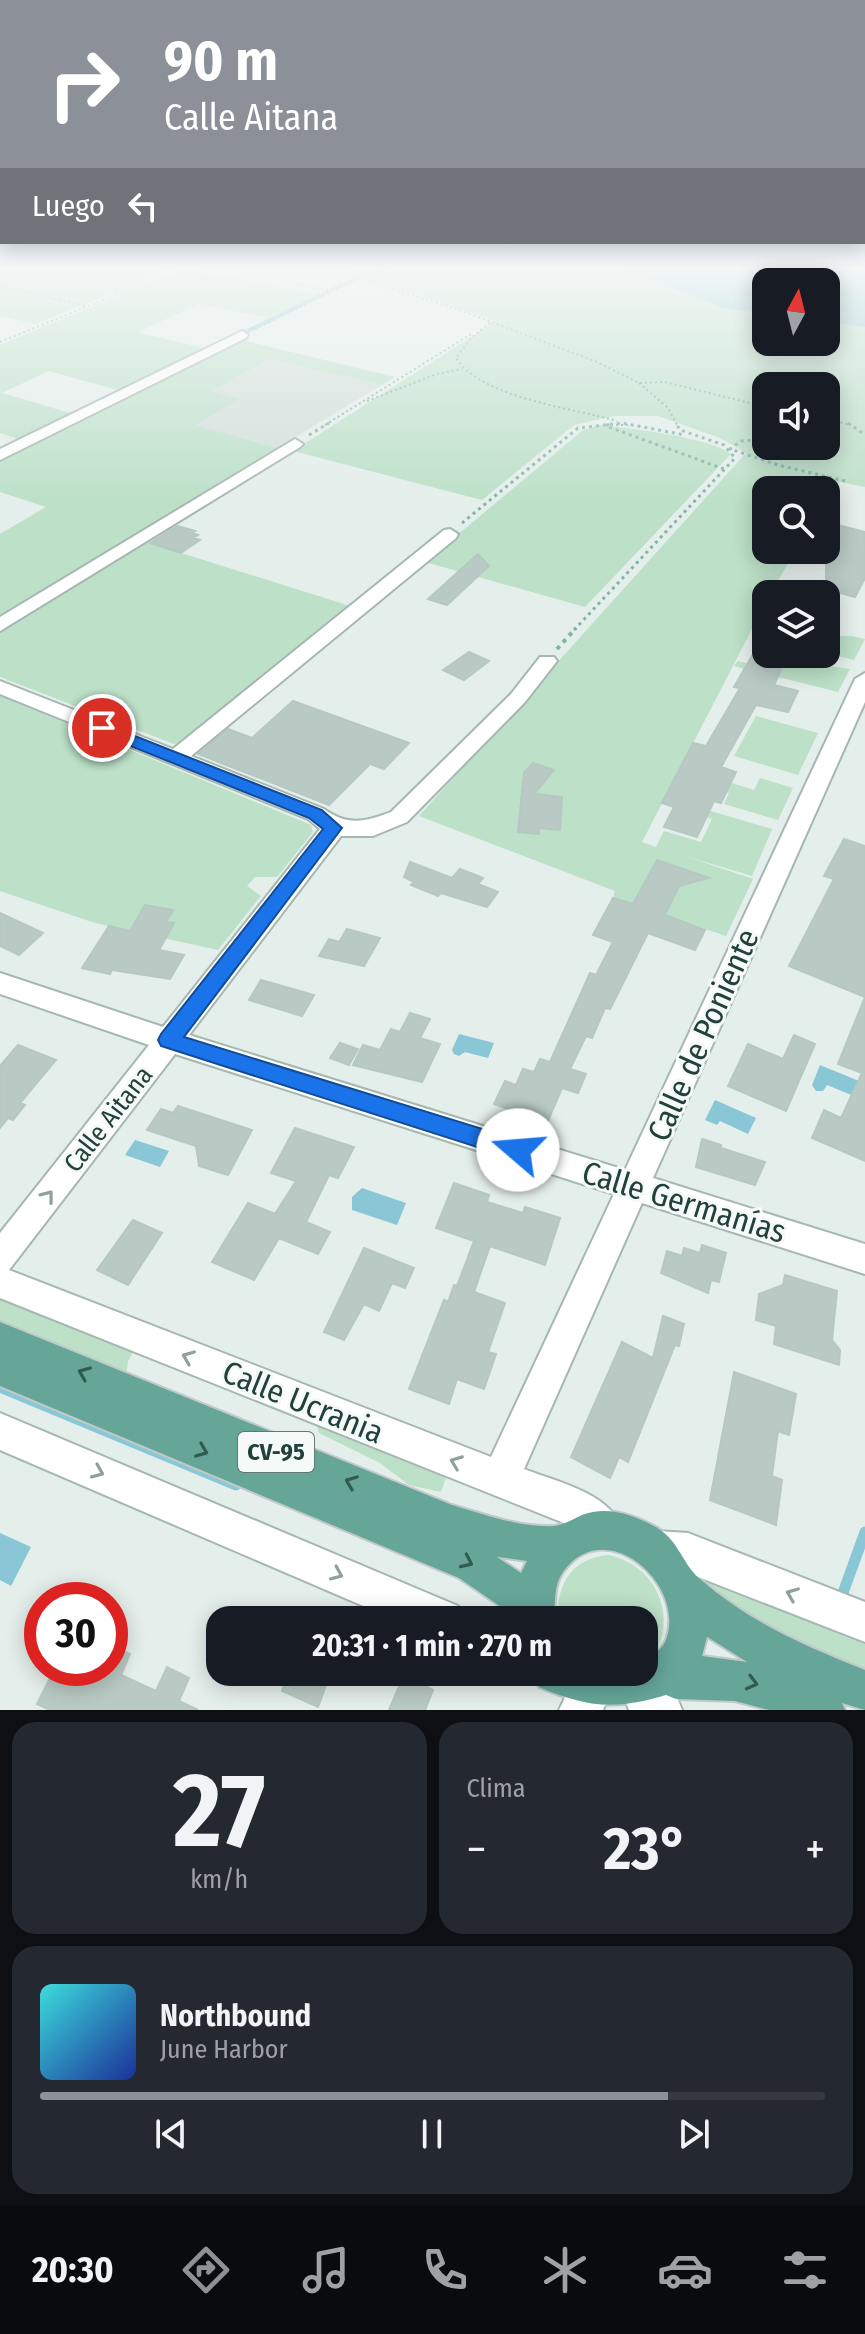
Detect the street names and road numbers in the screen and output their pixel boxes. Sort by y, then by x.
street label: Calle de Poniente [639,923,767,1147]
street label: Calle Aitana [57,1060,159,1178]
street label: Calle Germanías [578,1153,790,1251]
street label: Calle Ucrania [217,1352,389,1452]
road number: CV-95 [238,1432,314,1472]

